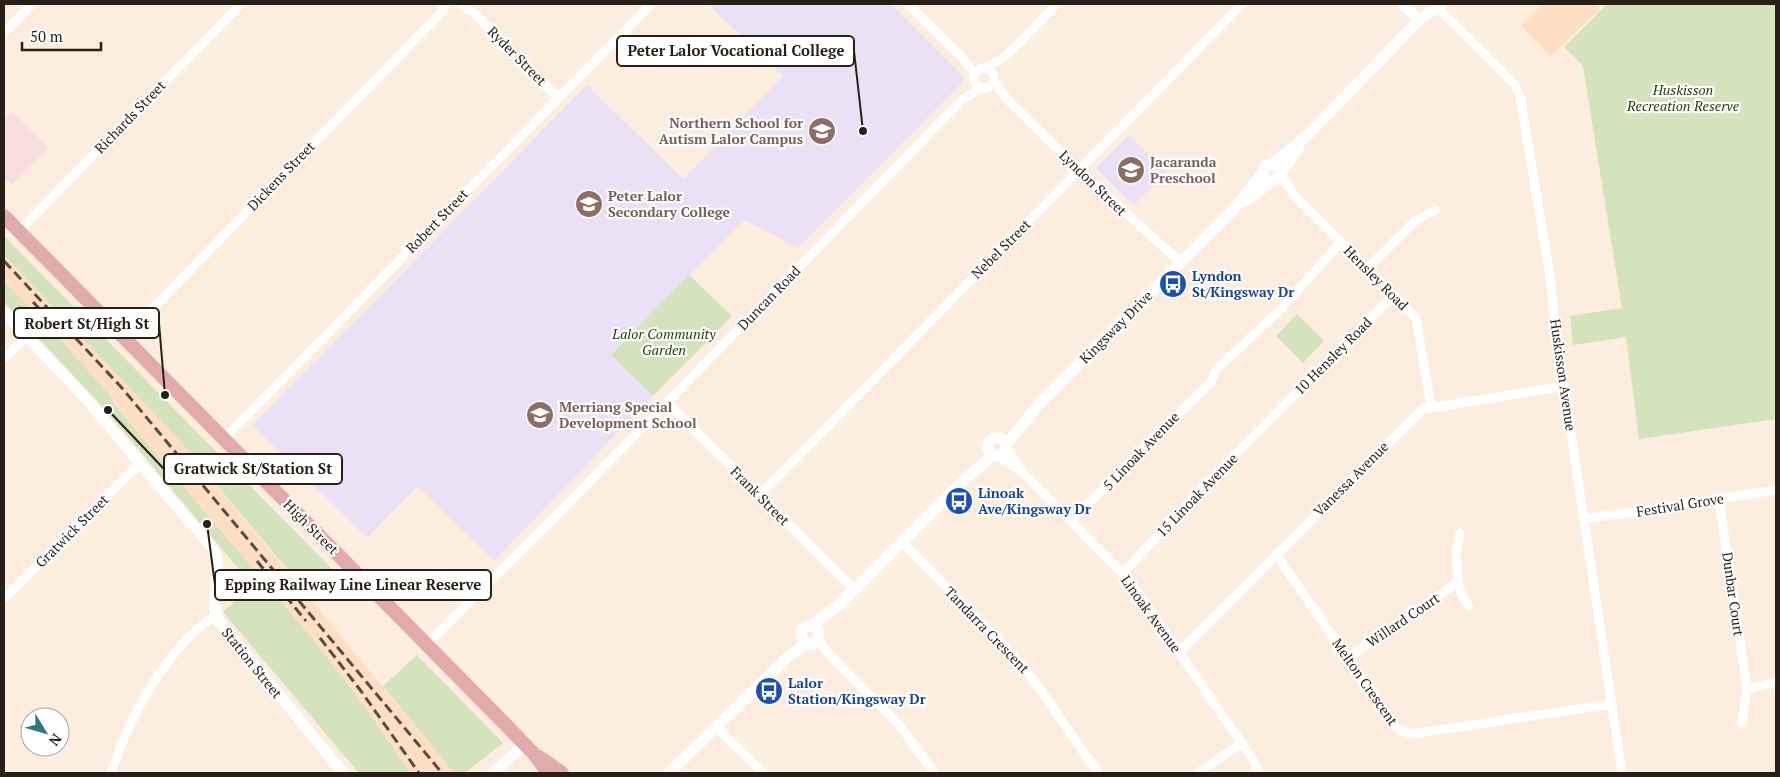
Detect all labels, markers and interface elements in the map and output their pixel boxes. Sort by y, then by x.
scale bar [22,20,101,52]
street label: Ryder Street [484,22,552,90]
text: 50 m [30,26,63,46]
callout: Peter Lalor Vocational College [617,36,854,66]
text: Peter Lalor Vocational College [628,40,844,60]
street label: Richards Street [90,75,170,157]
park label: Huskisson Recreation Reserve [1626,80,1740,115]
place label: Northern School for Autism Lalor Campus [659,113,803,148]
school or university icon: Northern School for Autism Lalor Campus [807,116,837,146]
street label: Dickens Street [243,136,319,215]
street label: Lyndon Street [1055,146,1132,220]
place label: Jacaranda Preschool [1150,152,1217,187]
school or university icon: Jacaranda Preschool [1116,155,1146,185]
street label: Robert Street [401,184,473,257]
place label: Peter Lalor Secondary College [608,186,731,221]
school or university icon: Peter Lalor Secondary College [574,189,604,219]
street label: Nebel Street [967,214,1035,283]
street label: Hensley Road [1340,241,1413,314]
street label: Duncan Road [733,261,804,334]
place label: Lyndon St/Kingsway Dr [1192,266,1294,301]
bus stop icon: Lyndon St/Kingsway Dr [1158,269,1188,299]
street label: Kingsway Drive [1075,286,1156,367]
callout: Robert St/High St [14,308,159,338]
street label: 10 Hensley Road [1290,312,1376,399]
text: Robert St/High St [25,313,149,333]
street label: Huskisson Avenue [1546,318,1581,432]
park label: Lalor Community Garden [611,324,716,359]
place label: Merriang Special Development School [559,397,697,432]
school or university icon: Merriang Special Development School [525,400,555,430]
street label: 5 Linoak Avenue [1098,407,1183,494]
street label: Vanessa Avenue [1309,437,1392,520]
street label: 15 Linoak Avenue [1152,449,1242,541]
callout: Gratwick St/Station St [164,454,342,484]
text: Gratwick St/Station St [174,458,332,478]
street label: Frank Street [727,462,795,530]
place label: Linoak Ave/Kingsway Dr [978,483,1091,518]
bus stop icon: Linoak Ave/Kingsway Dr [944,486,974,516]
street label: Festival Grove [1635,488,1725,521]
street label: Gratwick Street [31,489,113,571]
street label: High Street [280,495,344,559]
street label: Dunbar Court [1718,551,1749,638]
callout: Epping Railway Line Linear Reserve [215,570,491,600]
street label: Linoak Avenue [1117,571,1186,656]
text: Epping Railway Line Linear Reserve [225,574,481,594]
street label: Tandarra Crescent [941,582,1034,678]
street label: Willard Court [1362,588,1444,651]
street label: Station Street [218,623,287,703]
street label: Melton Crescent [1328,634,1403,730]
place label: Lalor Station/Kingsway Dr [788,673,926,708]
bus stop icon: Lalor Station/Kingsway Dr [754,676,784,706]
north arrow [20,707,70,757]
text: N [45,730,67,750]

